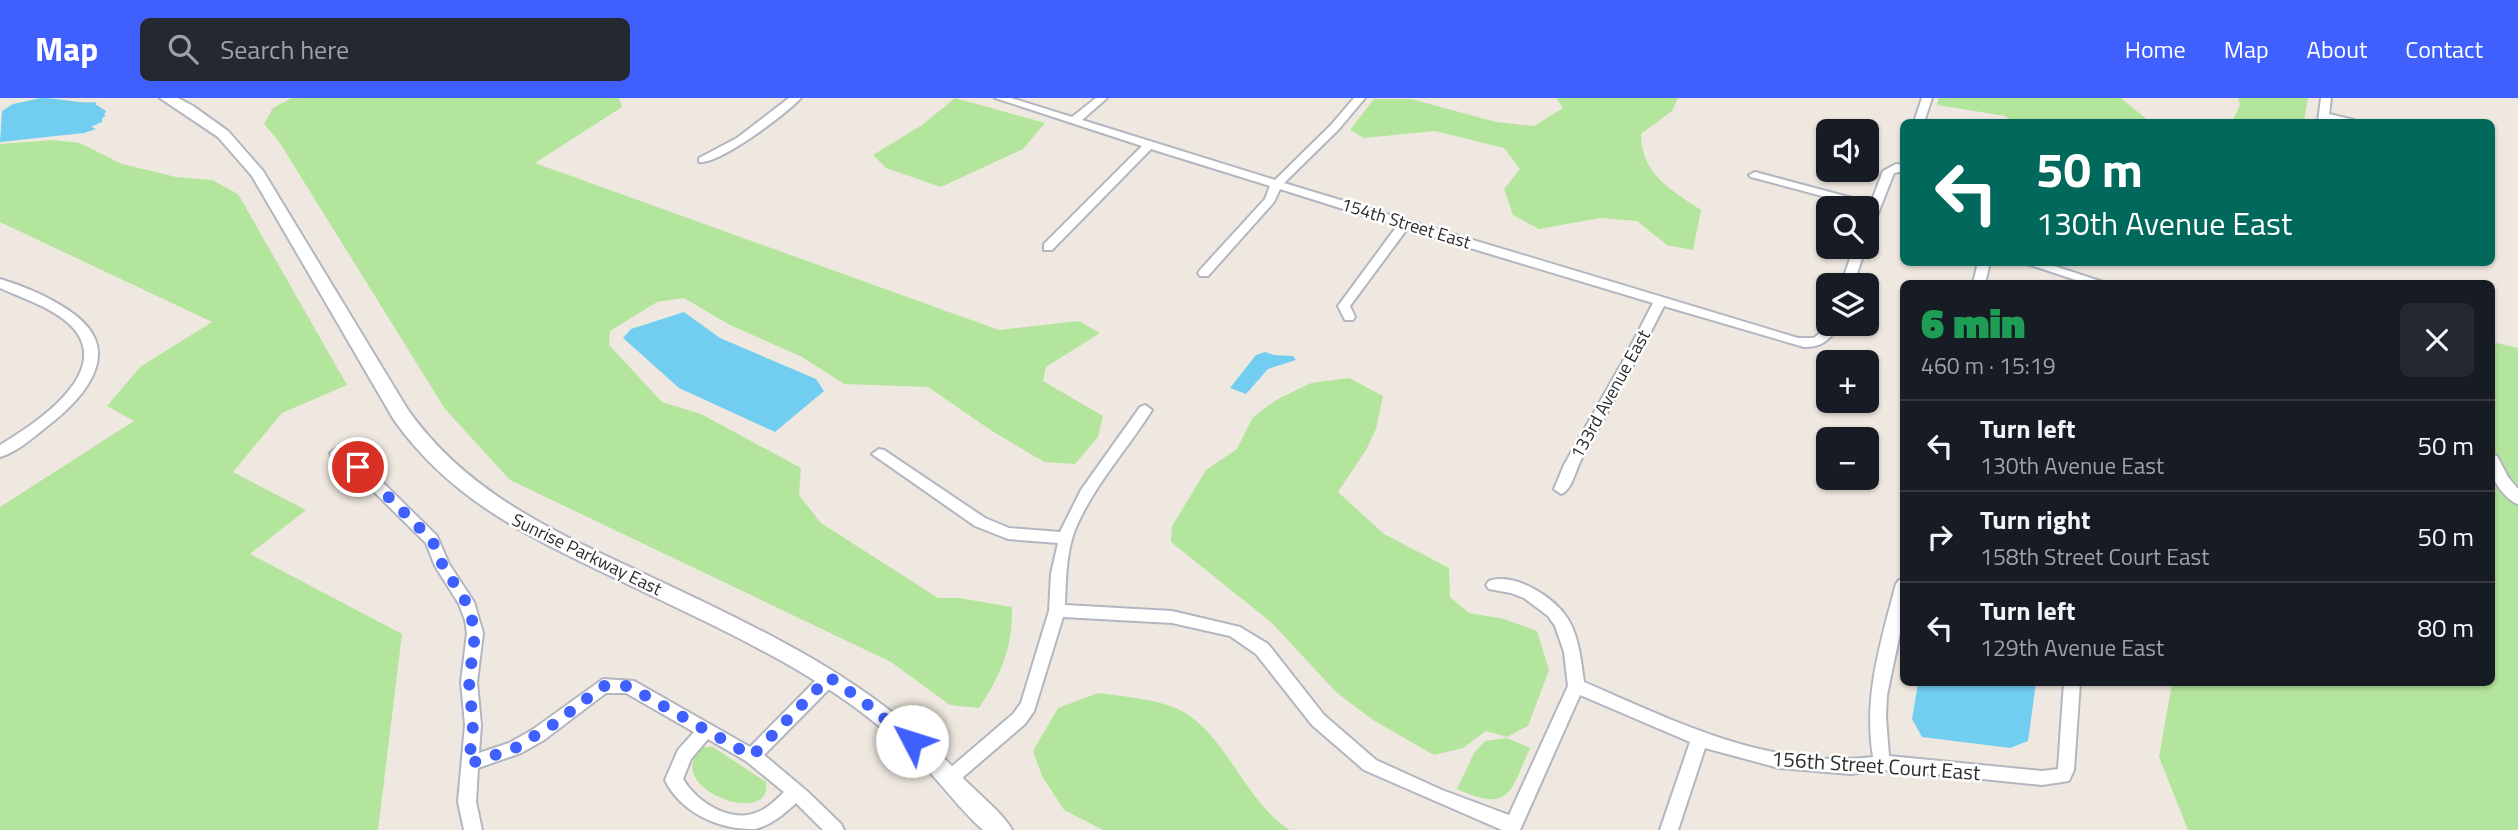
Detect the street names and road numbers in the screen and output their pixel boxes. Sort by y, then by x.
street label: 154th Street East [1338,190,1475,256]
street label: 133rd Avenue East [1563,324,1657,463]
street label: Sunrise Parkway East [507,506,667,602]
street label: 156th Street Court East [1770,742,1982,788]

